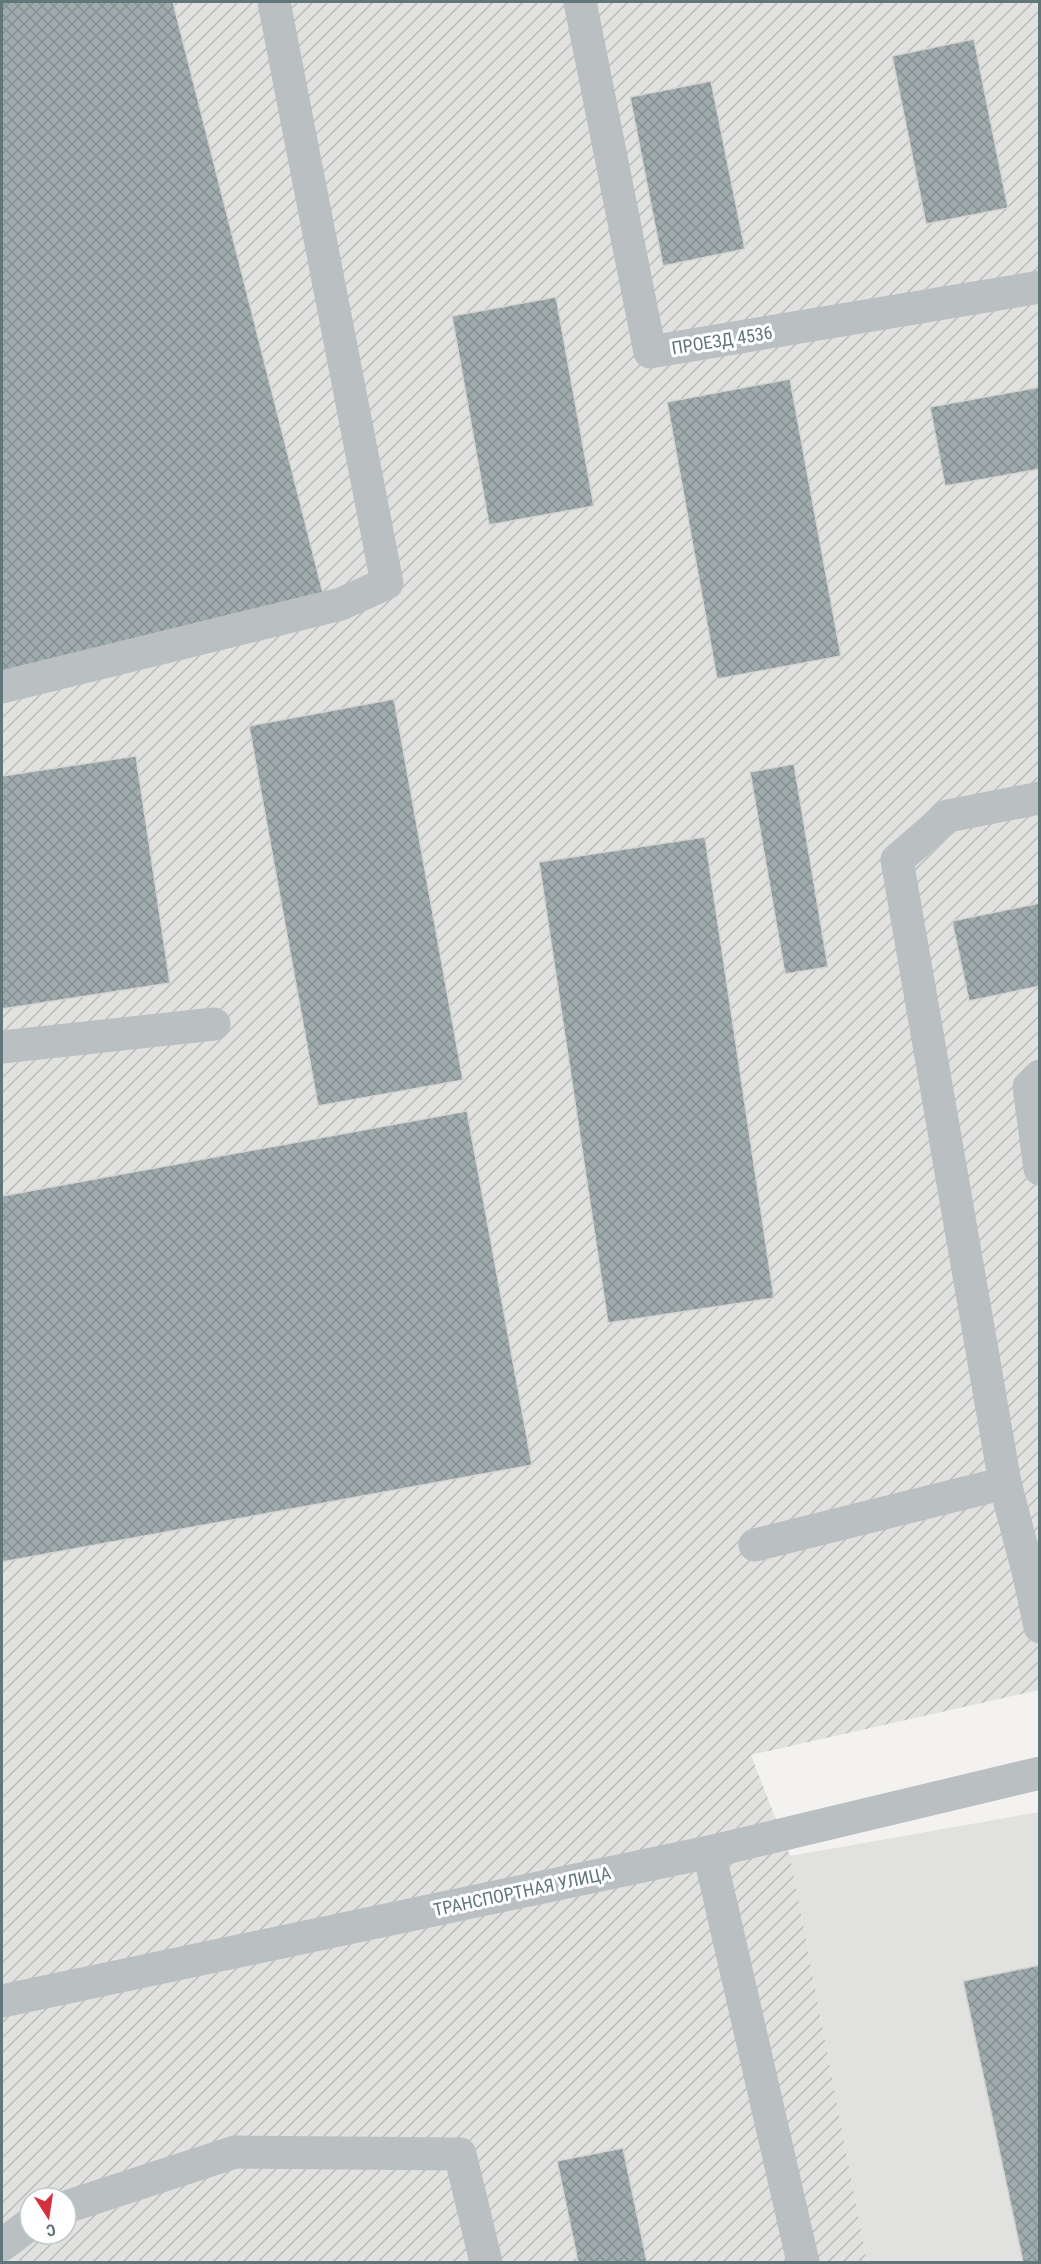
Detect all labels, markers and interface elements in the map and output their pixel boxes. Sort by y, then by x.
street label: ПРОЕЗД 4536 [670,322,774,358]
street label: ТРАНСПОРТНАЯ УЛИЦА [431,1862,613,1920]
north arrow [18,2186,78,2246]
text: С [45,2220,57,2240]

